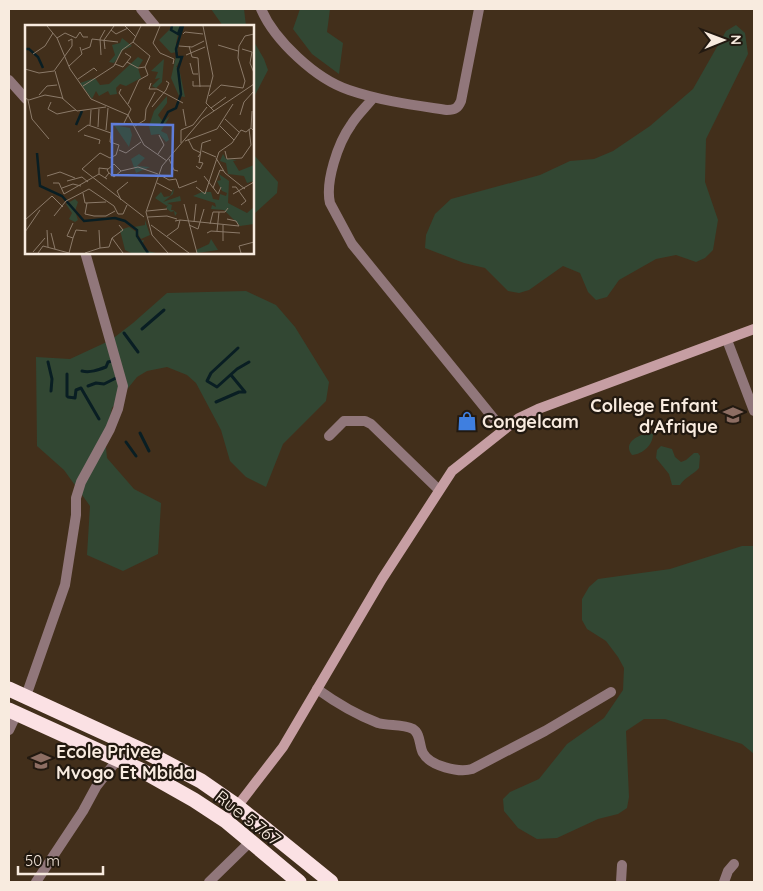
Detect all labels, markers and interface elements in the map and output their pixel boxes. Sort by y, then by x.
north arrow [698,15,748,65]
inset map [25,25,254,254]
text: N [727,34,745,45]
place label: College Enfant d'Afrique [590,394,718,438]
school or university icon: College Enfant d'Afrique [722,404,744,426]
shop icon: Congelcam [456,410,478,432]
place label: Congelcam [482,410,579,433]
place label: Ecole Privee Mvogo Et Mbida [56,740,195,784]
school or university icon: Ecole Privee Mvogo Et Mbida [30,750,52,772]
street label: Rue 5.767 [210,785,286,851]
scale bar [18,844,102,876]
text: 50 m [25,851,60,870]

